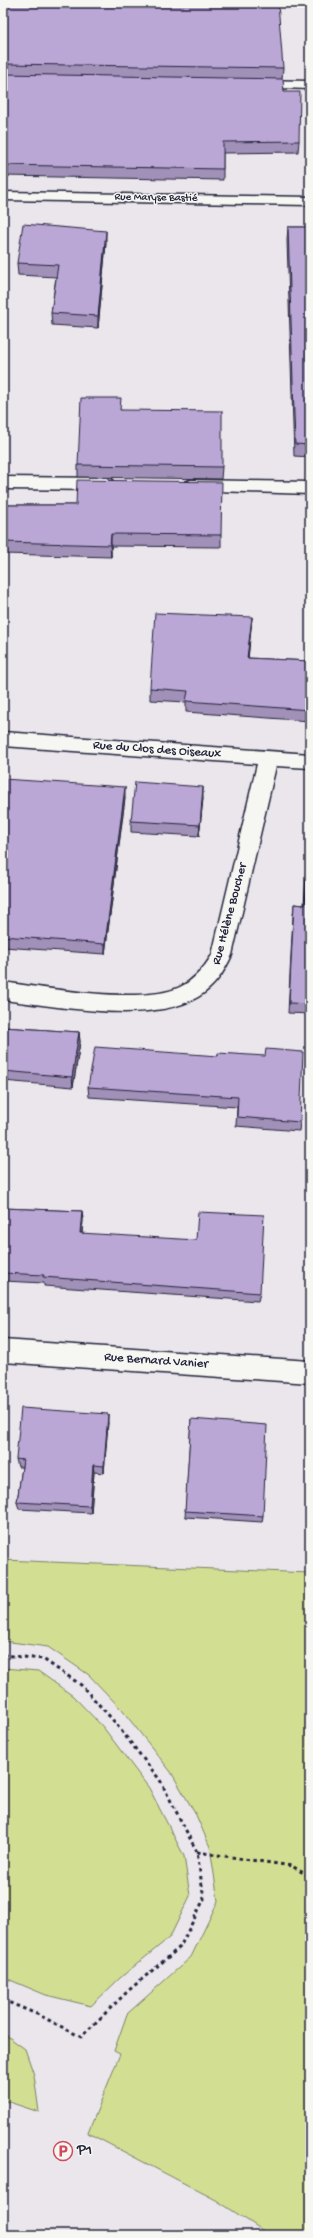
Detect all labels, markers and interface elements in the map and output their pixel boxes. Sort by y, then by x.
street label: Rue Maryse Bastié [114,191,198,205]
street label: Rue du Clos des Oiseaux [92,738,222,762]
street label: Rue Hélène Boucher [209,860,251,966]
street label: Rue Bernard Vanier [104,1350,210,1372]
parking icon: P1 [52,2140,74,2162]
place label: P1 [76,2142,92,2161]

